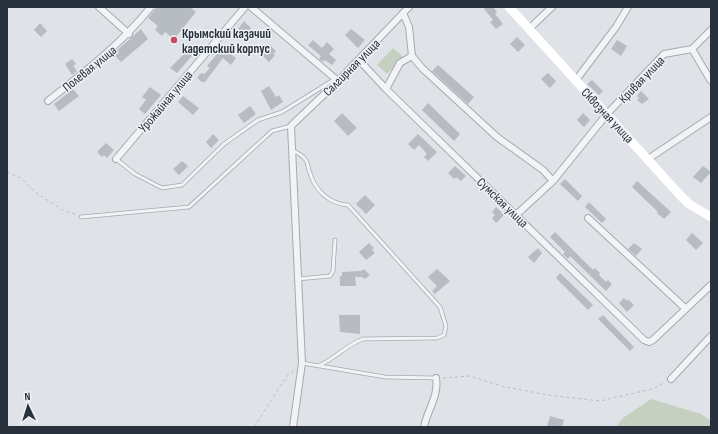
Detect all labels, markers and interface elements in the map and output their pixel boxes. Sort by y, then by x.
place label: Крымский казачий кадетский корпус [182,26,271,57]
marker: Крымский казачий кадетский корпус [169,35,179,45]
street label: Салгирная улица [320,36,384,100]
street label: Полевая улица [59,42,120,95]
street label: Кривая улица [615,53,668,107]
street label: Урожайная улица [135,67,196,136]
street label: Сквозная улица [578,85,637,147]
street label: Сумская улица [473,174,531,231]
north arrow [8,386,48,426]
text: N [24,390,31,403]

